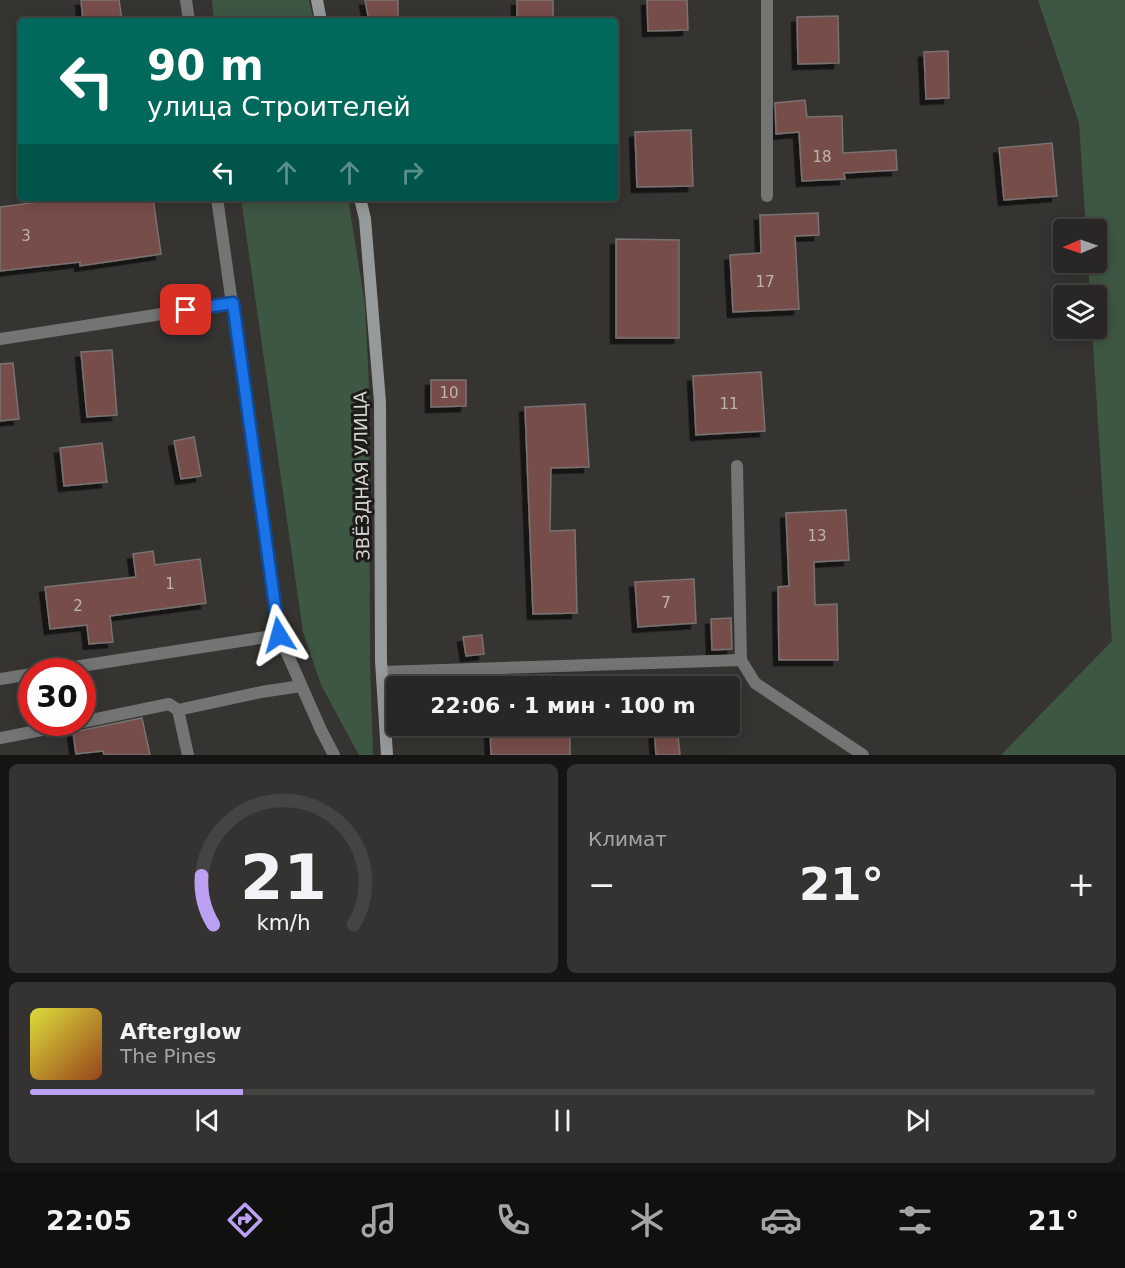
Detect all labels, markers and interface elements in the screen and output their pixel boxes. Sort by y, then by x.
text: 90 m [147,41,264,90]
icon: left [48,42,126,120]
text: улица Строителей [147,91,411,122]
house number: 18 [812,148,832,166]
icon: left [207,156,240,189]
icon: ahead [270,156,303,189]
icon: ahead [333,156,366,189]
icon: right [396,156,429,189]
north arrow [1053,219,1107,273]
map controls [1053,219,1107,339]
house number: 3 [21,227,31,245]
house number: 17 [755,273,775,291]
pin [160,284,211,335]
button: layers [1053,285,1107,339]
icon: arrive [169,293,202,326]
house number: 10 [439,384,459,402]
street label: ЗВЁЗДНАЯ УЛИЦА [350,391,373,561]
house number: 11 [719,395,739,413]
house number: 13 [807,527,827,545]
house number: 1 [165,575,175,593]
house number: 7 [661,594,671,612]
house number: 2 [73,597,83,615]
position arrow [247,603,311,667]
speed limit sign: 30 [18,658,96,736]
text: 22:06 · 1 мин · 100 m [430,693,696,718]
text: Климат [588,827,667,851]
text: 21 [240,841,327,914]
text: 21° [799,858,884,911]
text: − [588,865,616,904]
text: + [1067,865,1095,904]
text: km/h [256,911,311,936]
text: Afterglow [120,1019,242,1044]
text: The Pines [120,1044,216,1068]
icon: previous [191,1104,224,1137]
icon: pause [546,1104,579,1137]
icon: next [901,1104,934,1137]
icon: directions [224,1199,266,1241]
icon: music [358,1199,400,1241]
icon: phone [492,1199,534,1241]
icon: climate [626,1199,668,1241]
icon: car [760,1199,802,1241]
icon: filters [894,1199,936,1241]
text: 22:05 [46,1205,132,1236]
text: 21° [1028,1205,1079,1236]

